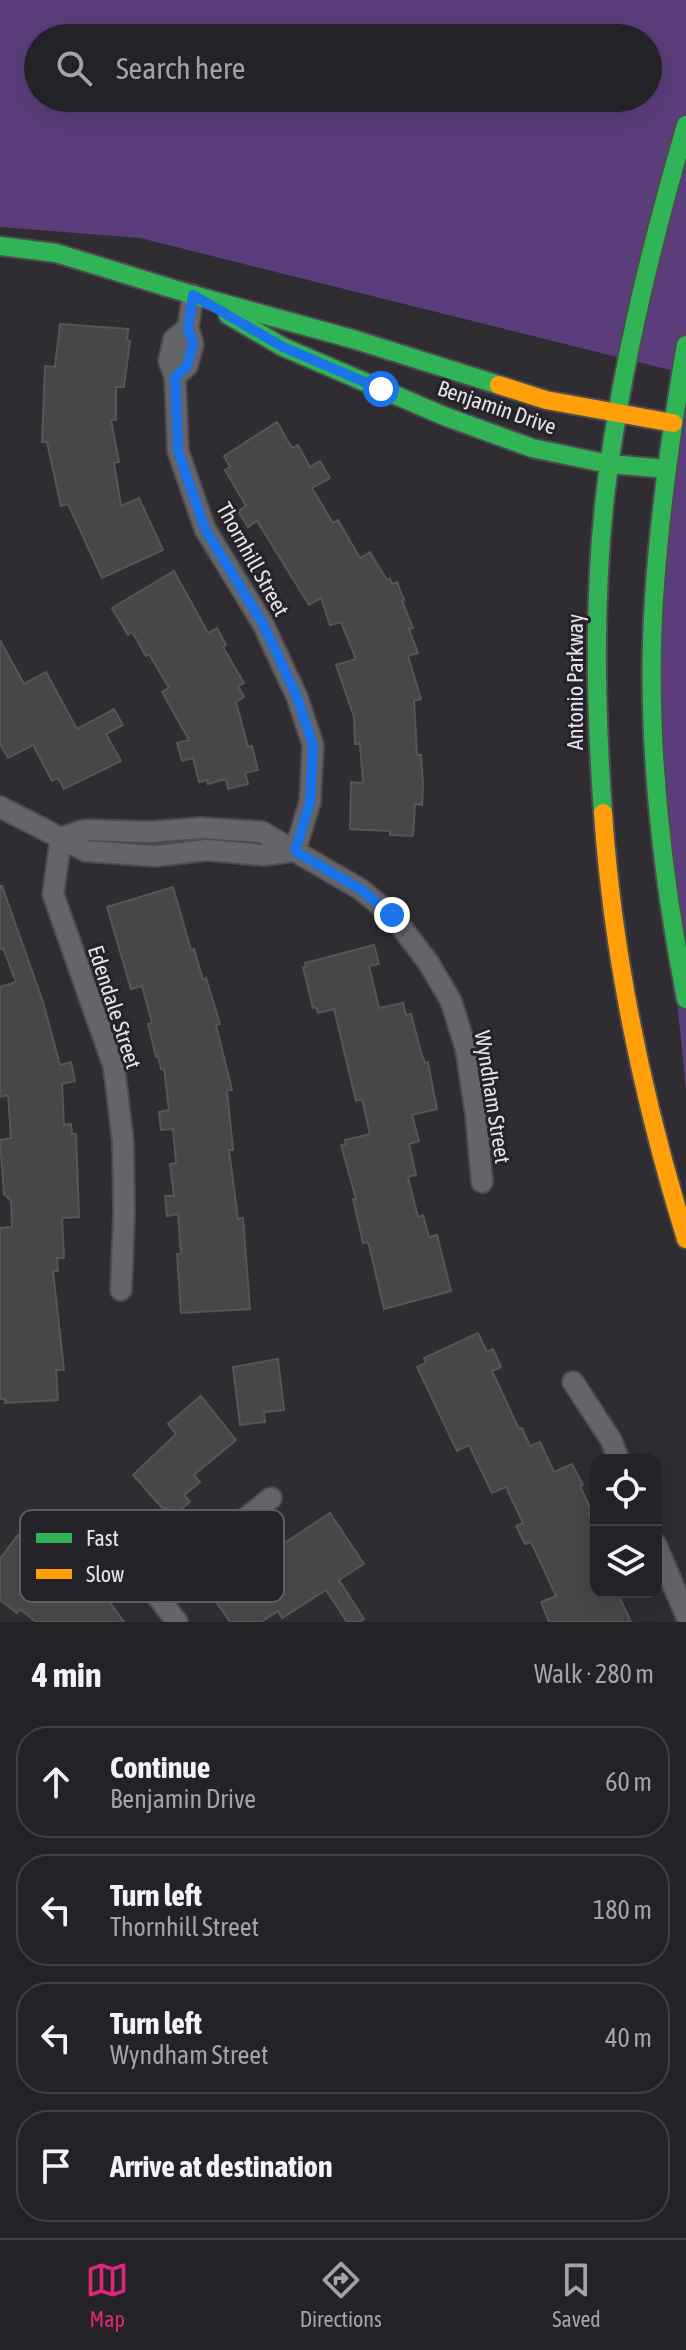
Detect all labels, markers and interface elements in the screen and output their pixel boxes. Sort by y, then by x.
search box [24,24,662,112]
icon: search [52,46,96,90]
text: Search here [116,51,245,85]
route start [363,371,399,407]
street label: Benjamin Drive [434,375,560,439]
street label: Thornhill Street [211,498,295,620]
street label: Antonio Parkway [562,614,588,750]
route end [374,897,410,933]
street label: Edendale Street [83,942,147,1072]
street label: Wyndham Street [470,1029,516,1165]
map controls [590,1454,662,1598]
button: locate [590,1454,662,1526]
legend [20,1510,284,1602]
text: Fast [86,1525,119,1551]
button: layers [590,1526,662,1598]
text: Slow [86,1561,124,1587]
text: 4 min [32,1655,101,1694]
text: Walk · 280 m [534,1659,654,1689]
text: Continue [110,1750,210,1784]
icon: ahead [34,1760,78,1804]
text: 60 m [605,1767,652,1797]
text: Benjamin Drive [110,1784,256,1814]
text: Turn left [110,1878,202,1912]
icon: left [34,1888,78,1932]
text: 180 m [593,1895,652,1925]
text: Thornhill Street [110,1912,259,1942]
text: Turn left [110,2006,202,2040]
icon: left [34,2016,78,2060]
text: 40 m [605,2023,652,2053]
text: Wyndham Street [110,2040,269,2070]
icon: arrive [34,2144,78,2188]
text: Arrive at destination [110,2149,332,2183]
tab: Map [85,2258,129,2332]
tab: Directions [300,2258,382,2332]
tab: Saved [552,2258,601,2332]

